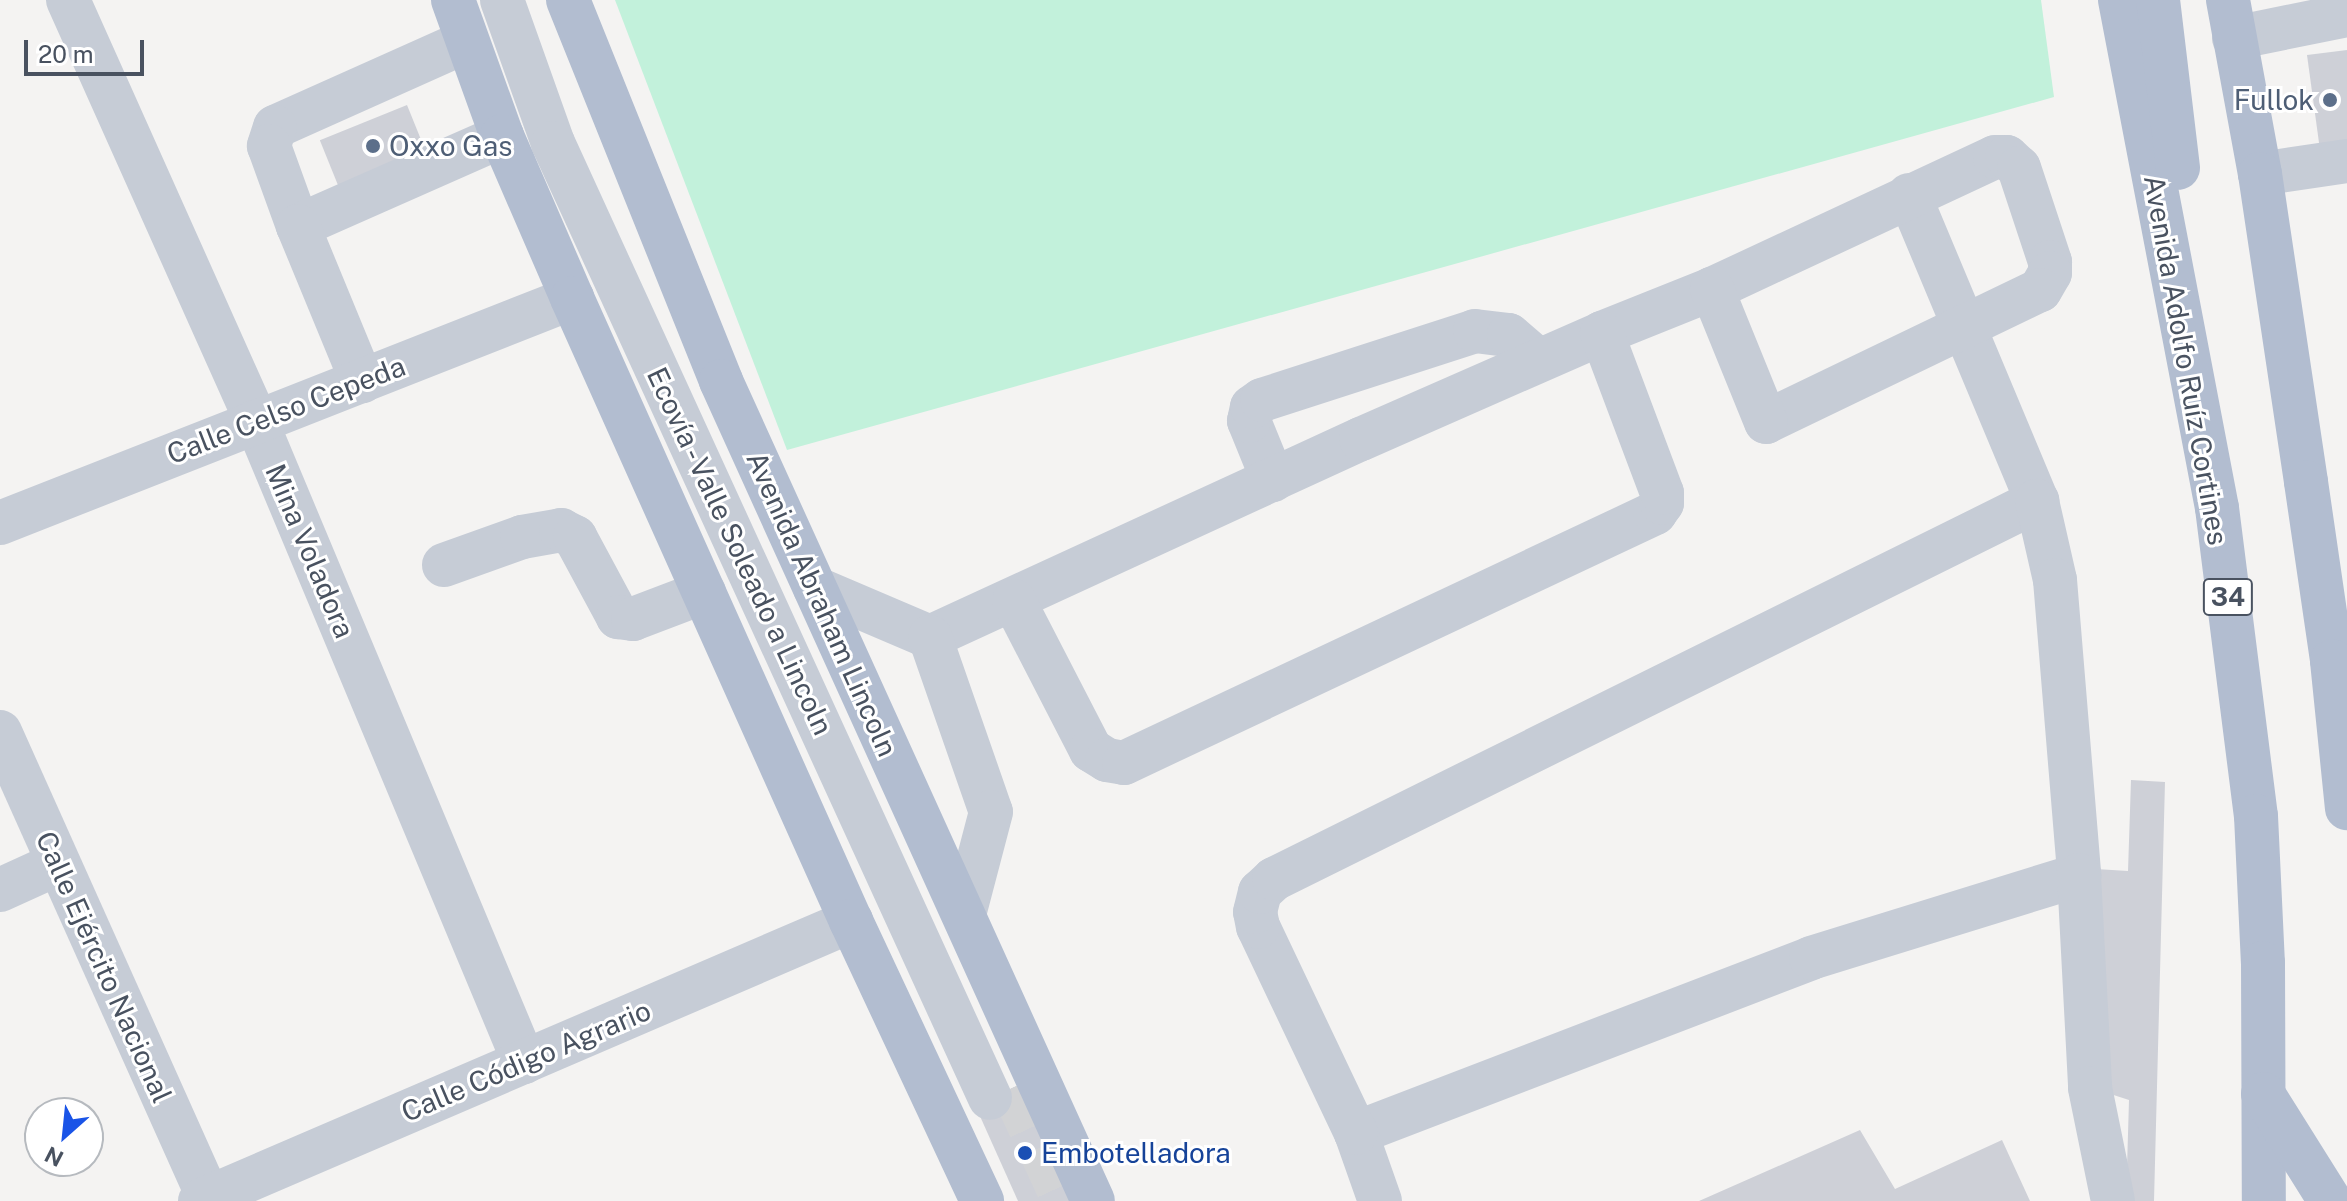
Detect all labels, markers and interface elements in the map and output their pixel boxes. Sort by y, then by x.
scale bar [28,24,148,74]
text: 20 m [38,40,94,68]
place label: Fullok [2234,83,2314,117]
marker: Fullok [2321,91,2339,109]
place label: Oxxo Gas [389,129,513,163]
marker: Oxxo Gas [364,137,382,155]
street label: Avenida Adolfo Ruíz Cortines [2137,172,2235,548]
street label: Calle Celso Cepeda [162,349,410,471]
street label: Ecovía - Valle Soleado a Lincoln [638,358,842,744]
street label: Avenida Abraham Lincoln [740,446,904,762]
street label: Mina Voladora [258,459,362,643]
road number: 34 [2202,575,2254,619]
street label: Calle Ejército Nacional [29,826,179,1108]
street label: Calle Código Agrario [396,993,656,1129]
north arrow [24,1097,104,1177]
place label: Embotelladora [1041,1136,1231,1170]
text: N [40,1141,68,1172]
marker: Embotelladora [1016,1144,1034,1162]

